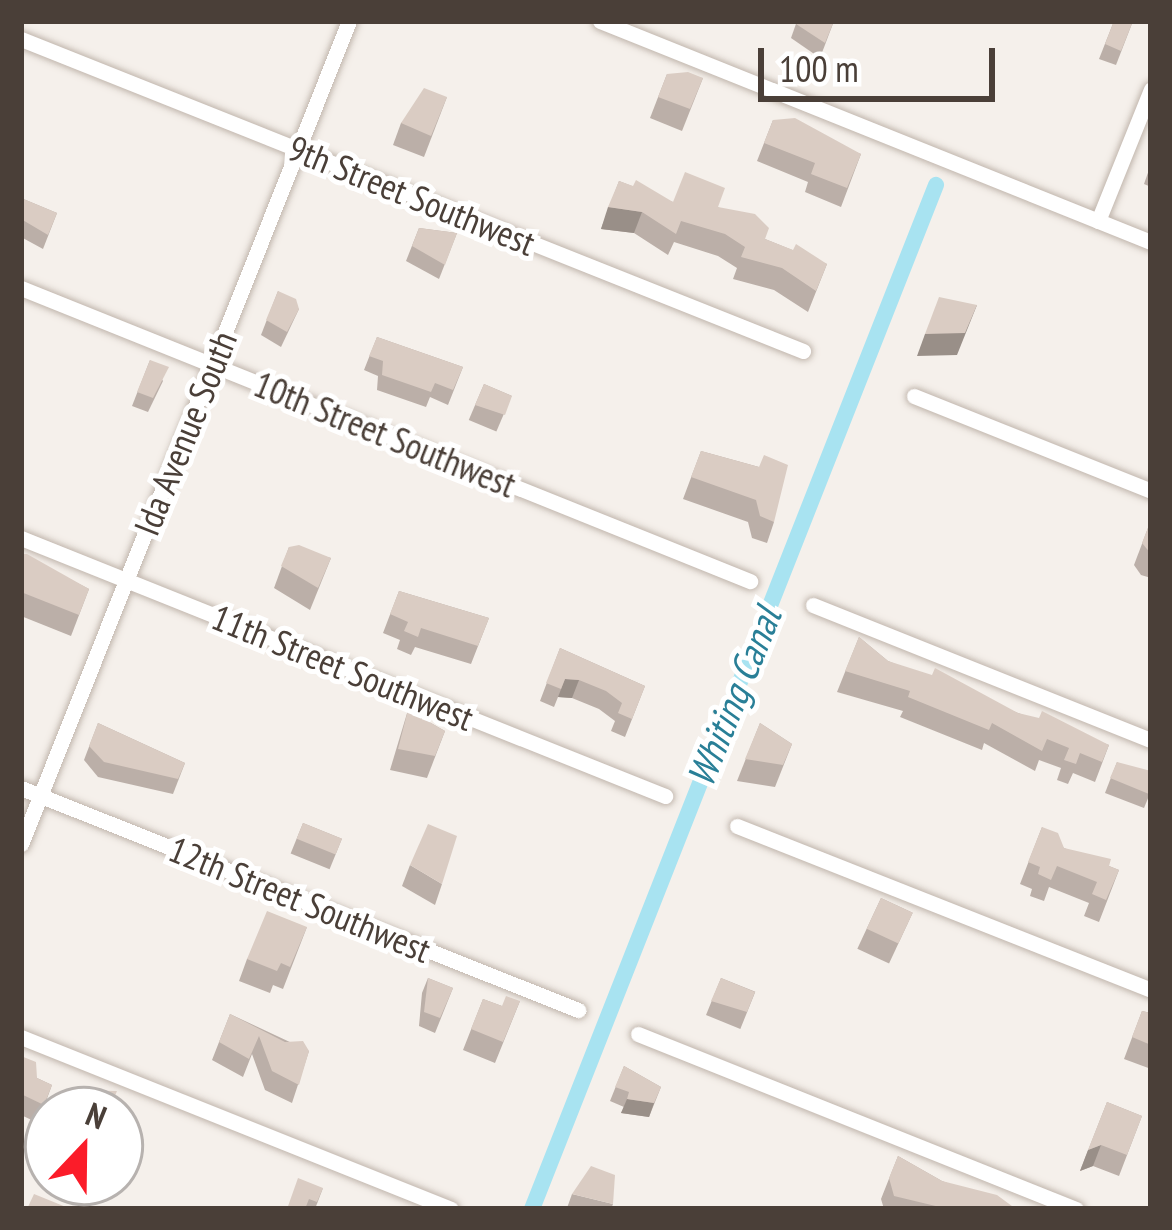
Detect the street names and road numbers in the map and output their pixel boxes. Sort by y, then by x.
street label: 9th Street Southwest [282,126,542,264]
street label: Ida Avenue South [124,324,246,542]
street label: 10th Street Southwest [248,362,522,506]
street label: 11th Street Southwest [206,595,480,739]
street label: 12th Street Southwest [163,827,437,971]

